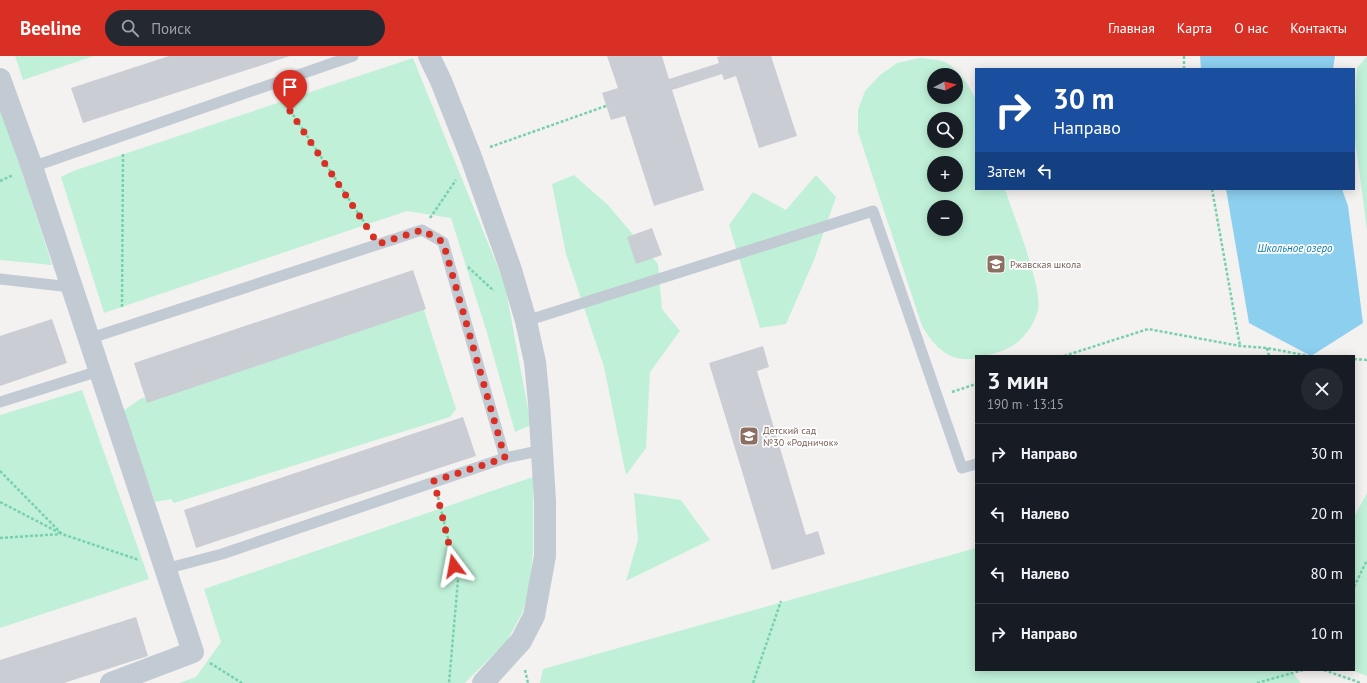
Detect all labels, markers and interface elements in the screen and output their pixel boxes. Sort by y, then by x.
search box [105,10,385,46]
text: Beeline [20,16,81,40]
icon: search [119,17,141,39]
text: Поиск [151,19,191,38]
text: Главная [1108,19,1155,37]
text: Карта [1177,19,1212,37]
text: О нас [1234,19,1268,37]
text: Контакты [1290,19,1347,37]
north arrow [927,68,963,104]
map controls [927,68,963,236]
pin [273,70,307,111]
icon: arrive [279,76,301,98]
text: 30 m [1053,80,1114,117]
icon: right [987,84,1039,136]
button: search [927,112,963,148]
text: Направо [1053,116,1121,139]
button: + [927,156,963,192]
icon: left [1034,160,1056,182]
text: Затем [987,162,1026,181]
button: − [927,200,963,236]
water label: Школьное озеро [1257,241,1333,255]
school or university icon: Ржавская школа [985,253,1007,275]
place label: Ржавская школа [1010,258,1081,271]
text: 3 мин [987,365,1049,396]
button: close [1301,368,1343,410]
text: 190 m · 13:15 [987,396,1064,413]
place label: Детский сад №30 «Родничок» [763,424,838,449]
school or university icon: Детский сад №30 «Родничок» [738,425,760,447]
icon: right [987,443,1009,465]
text: Направо [1021,444,1077,463]
text: 30 m [1310,444,1343,463]
icon: left [987,503,1009,525]
text: Налево [1021,504,1069,523]
text: 20 m [1310,504,1343,523]
position arrow [433,545,475,587]
icon: left [987,563,1009,585]
text: Налево [1021,564,1069,583]
text: 80 m [1310,564,1343,583]
icon: right [987,623,1009,645]
text: Направо [1021,624,1077,643]
text: 10 m [1310,624,1343,643]

